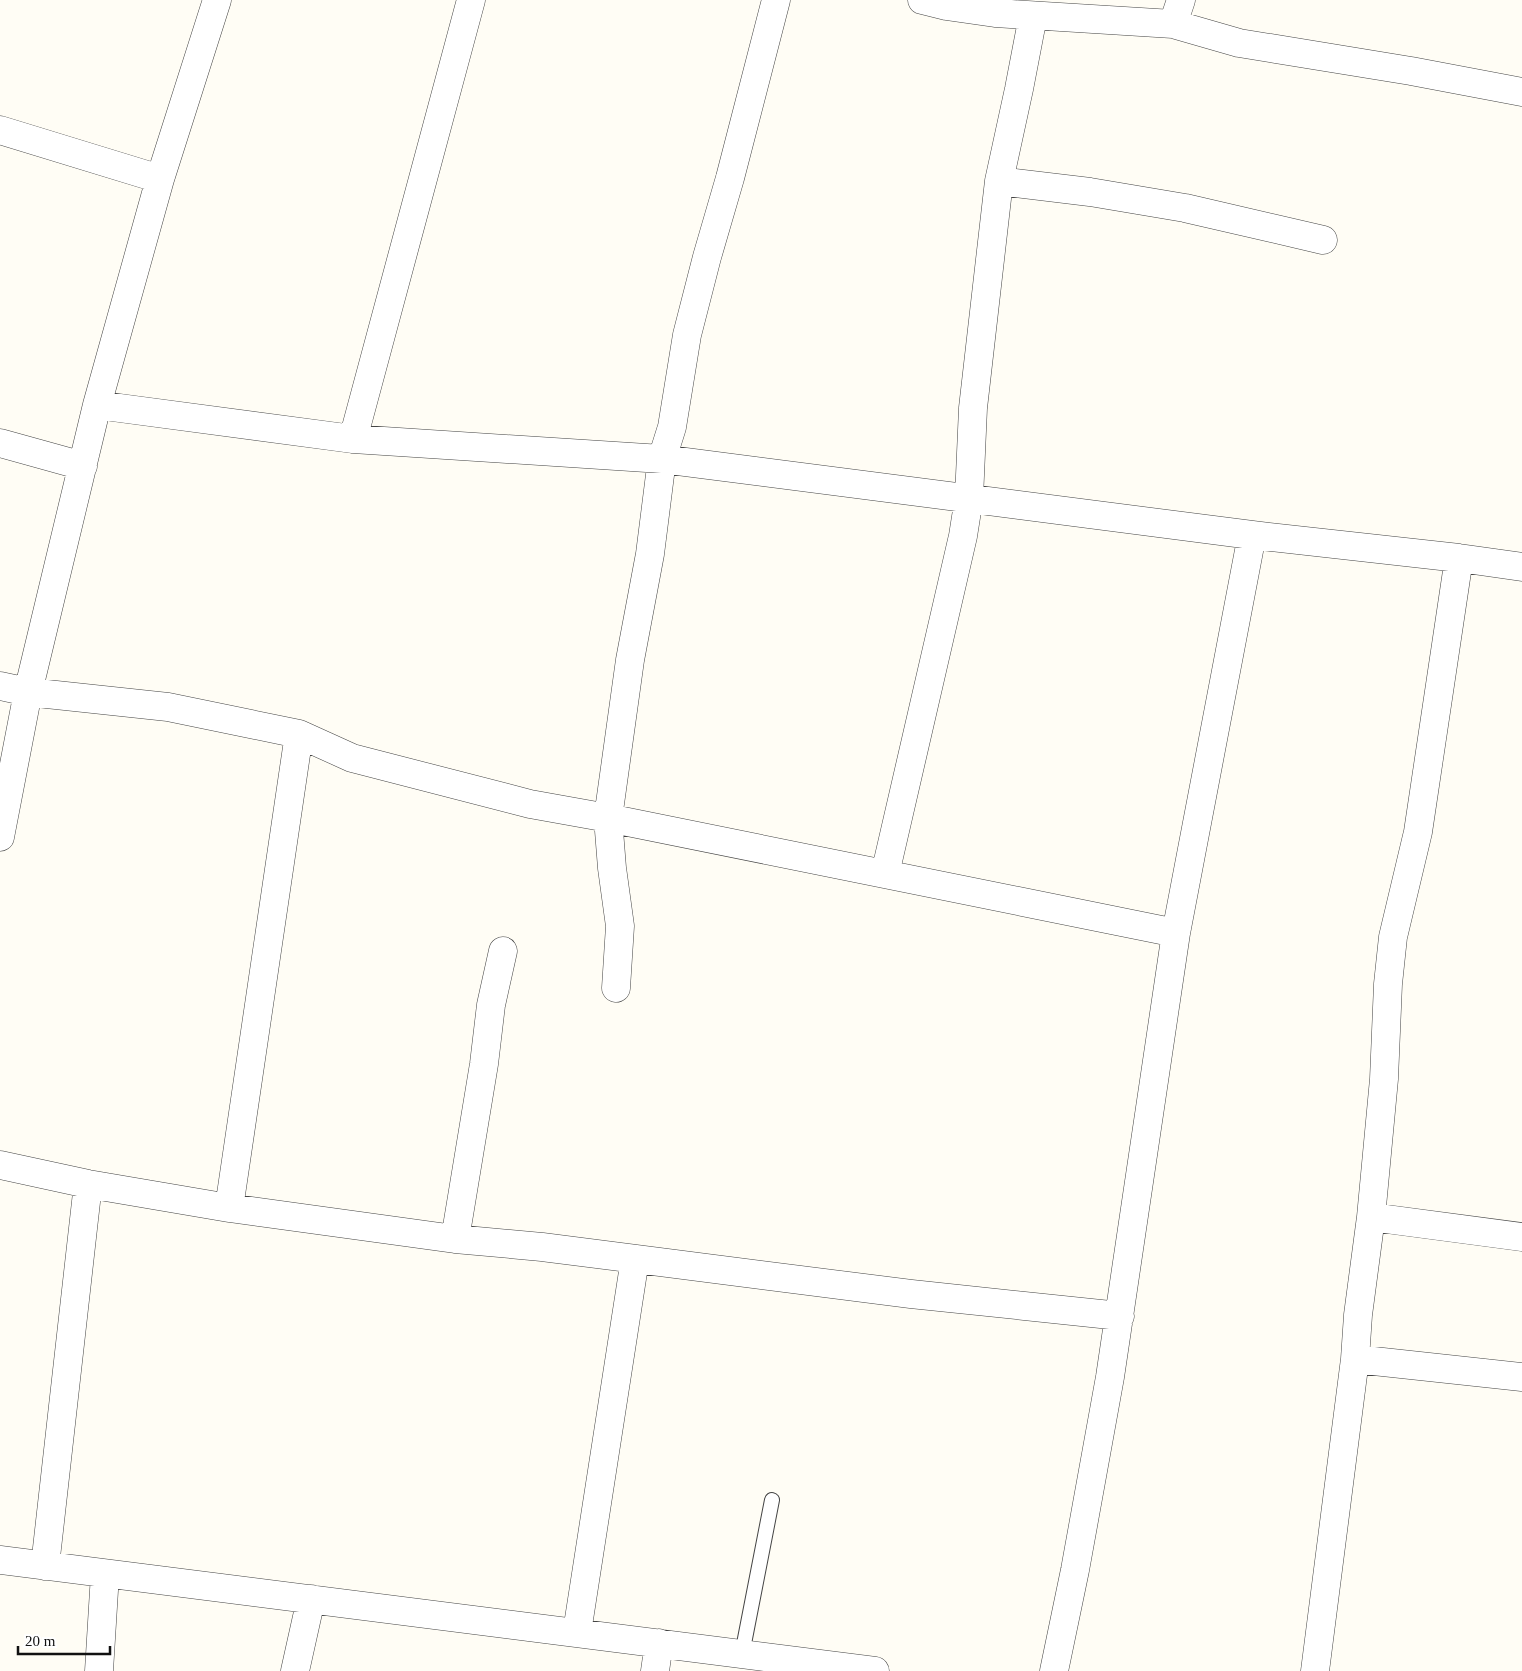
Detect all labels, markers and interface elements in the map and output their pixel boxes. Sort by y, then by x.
scale bar [18,1624,110,1656]
text: 20 m [25,1633,56,1649]

